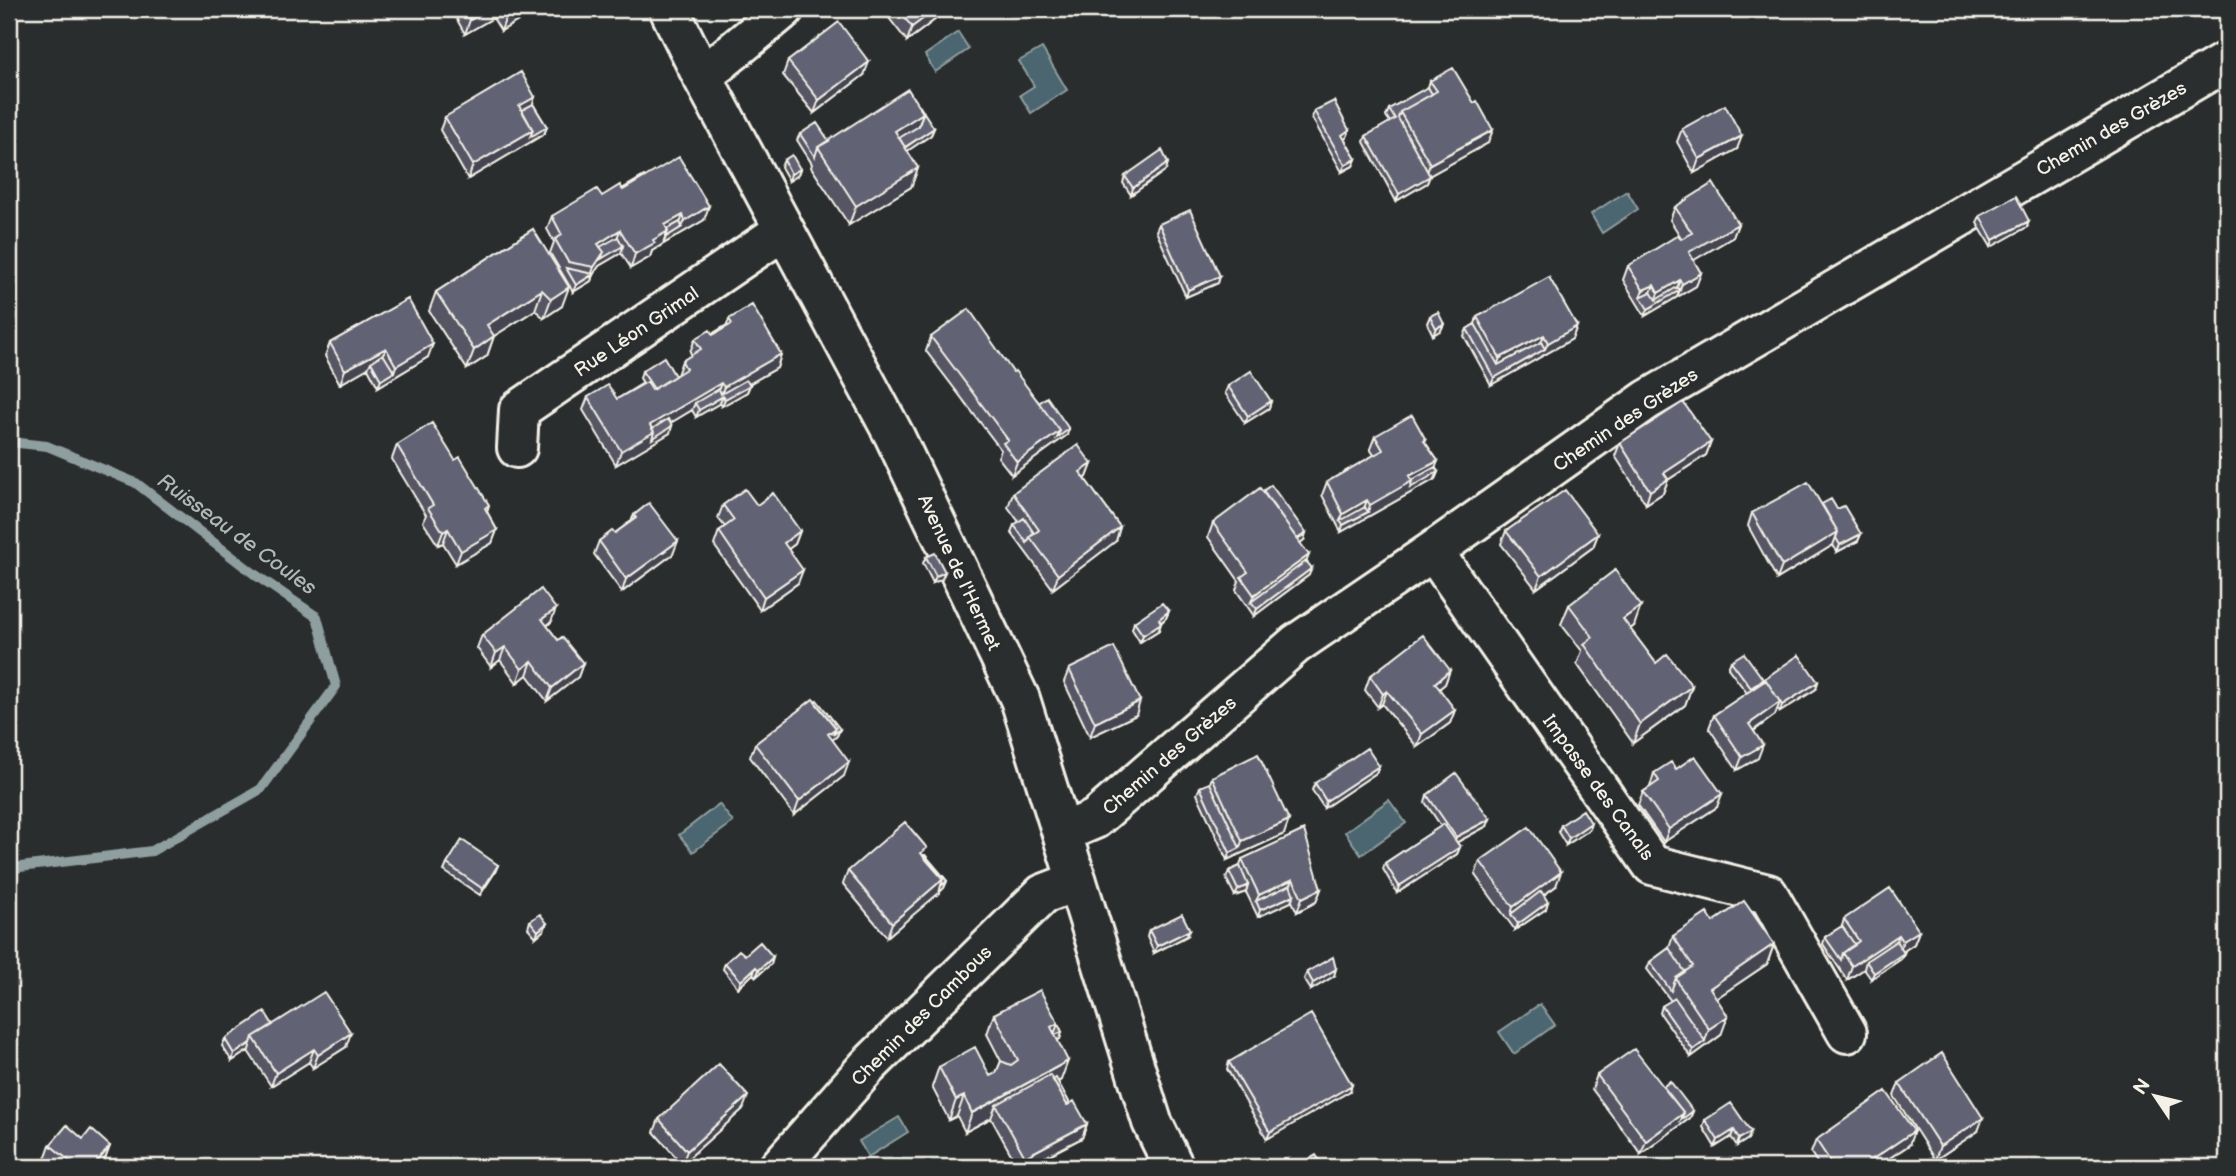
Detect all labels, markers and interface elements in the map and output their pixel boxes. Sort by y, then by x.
street label: Chemin des Grèzes [2033,77,2191,182]
street label: Rue Léon Grimal [570,282,703,382]
street label: Chemin des Grèzes [1549,363,1703,477]
water label: Ruisseau de Coules [152,468,321,601]
street label: Avenue de l'Hermet [912,491,1005,654]
street label: Chemin des Grèzes [1098,692,1242,820]
street label: Impasse des Canals [1537,710,1658,865]
street label: Chemin des Cambous [847,941,997,1091]
north arrow [2120,1060,2190,1130]
text: N [2129,1075,2156,1100]

